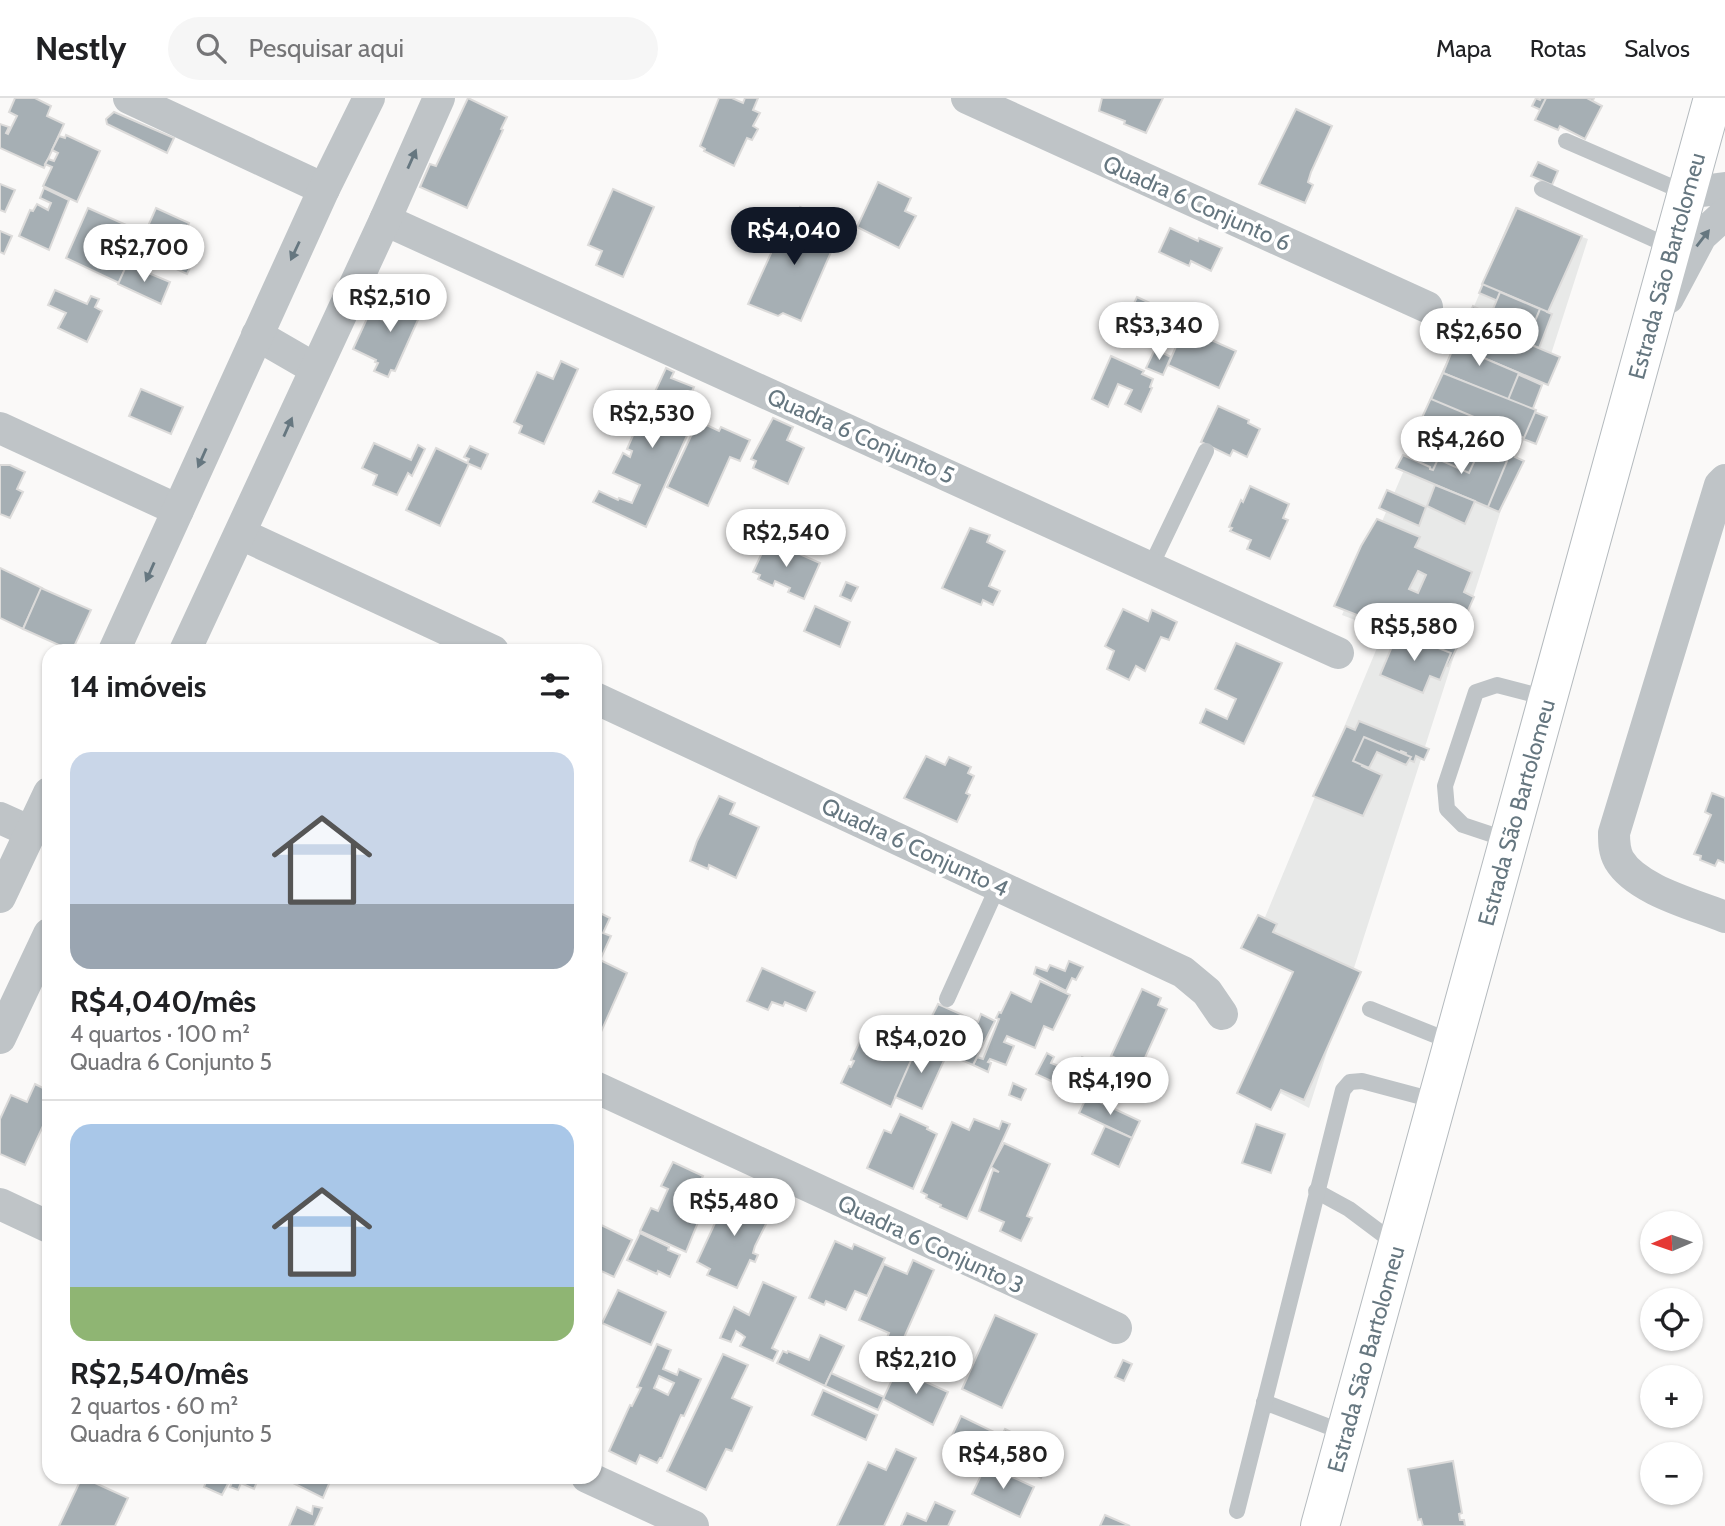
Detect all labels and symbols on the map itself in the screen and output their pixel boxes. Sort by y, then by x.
one-way arrow [406,149,418,169]
street label: Quadra 6 Conjunto 6 [1099,149,1295,257]
street label: Estrada São Bartolomeu [1622,149,1711,382]
pin: R$4,040 [729,208,859,267]
pin: R$2,700 [79,225,209,284]
one-way arrow [1695,229,1710,247]
one-way arrow [290,240,301,261]
pin: R$2,510 [325,274,455,334]
pin: R$3,340 [1094,302,1224,362]
pin: R$2,650 [1414,308,1544,368]
street label: Quadra 6 Conjunto 5 [763,382,959,490]
pin: R$2,530 [587,390,717,450]
one-way arrow [283,416,294,437]
pin: R$4,260 [1396,416,1526,476]
one-way arrow [196,448,208,468]
pin: R$2,540 [721,510,851,569]
one-way arrow [144,562,156,582]
pin: R$5,580 [1349,603,1479,663]
street label: Estrada São Bartolomeu [1472,696,1561,929]
street label: Quadra 6 Conjunto 4 [817,791,1013,903]
pin: R$4,020 [856,1016,986,1075]
pin: R$4,190 [1045,1058,1175,1117]
pin: R$5,480 [669,1178,799,1238]
street label: Quadra 6 Conjunto 3 [834,1189,1028,1299]
north arrow [1640,1211,1703,1274]
street label: Estrada São Bartolomeu [1321,1243,1410,1476]
pin: R$2,210 [851,1336,981,1396]
pin: R$4,580 [938,1432,1068,1491]

